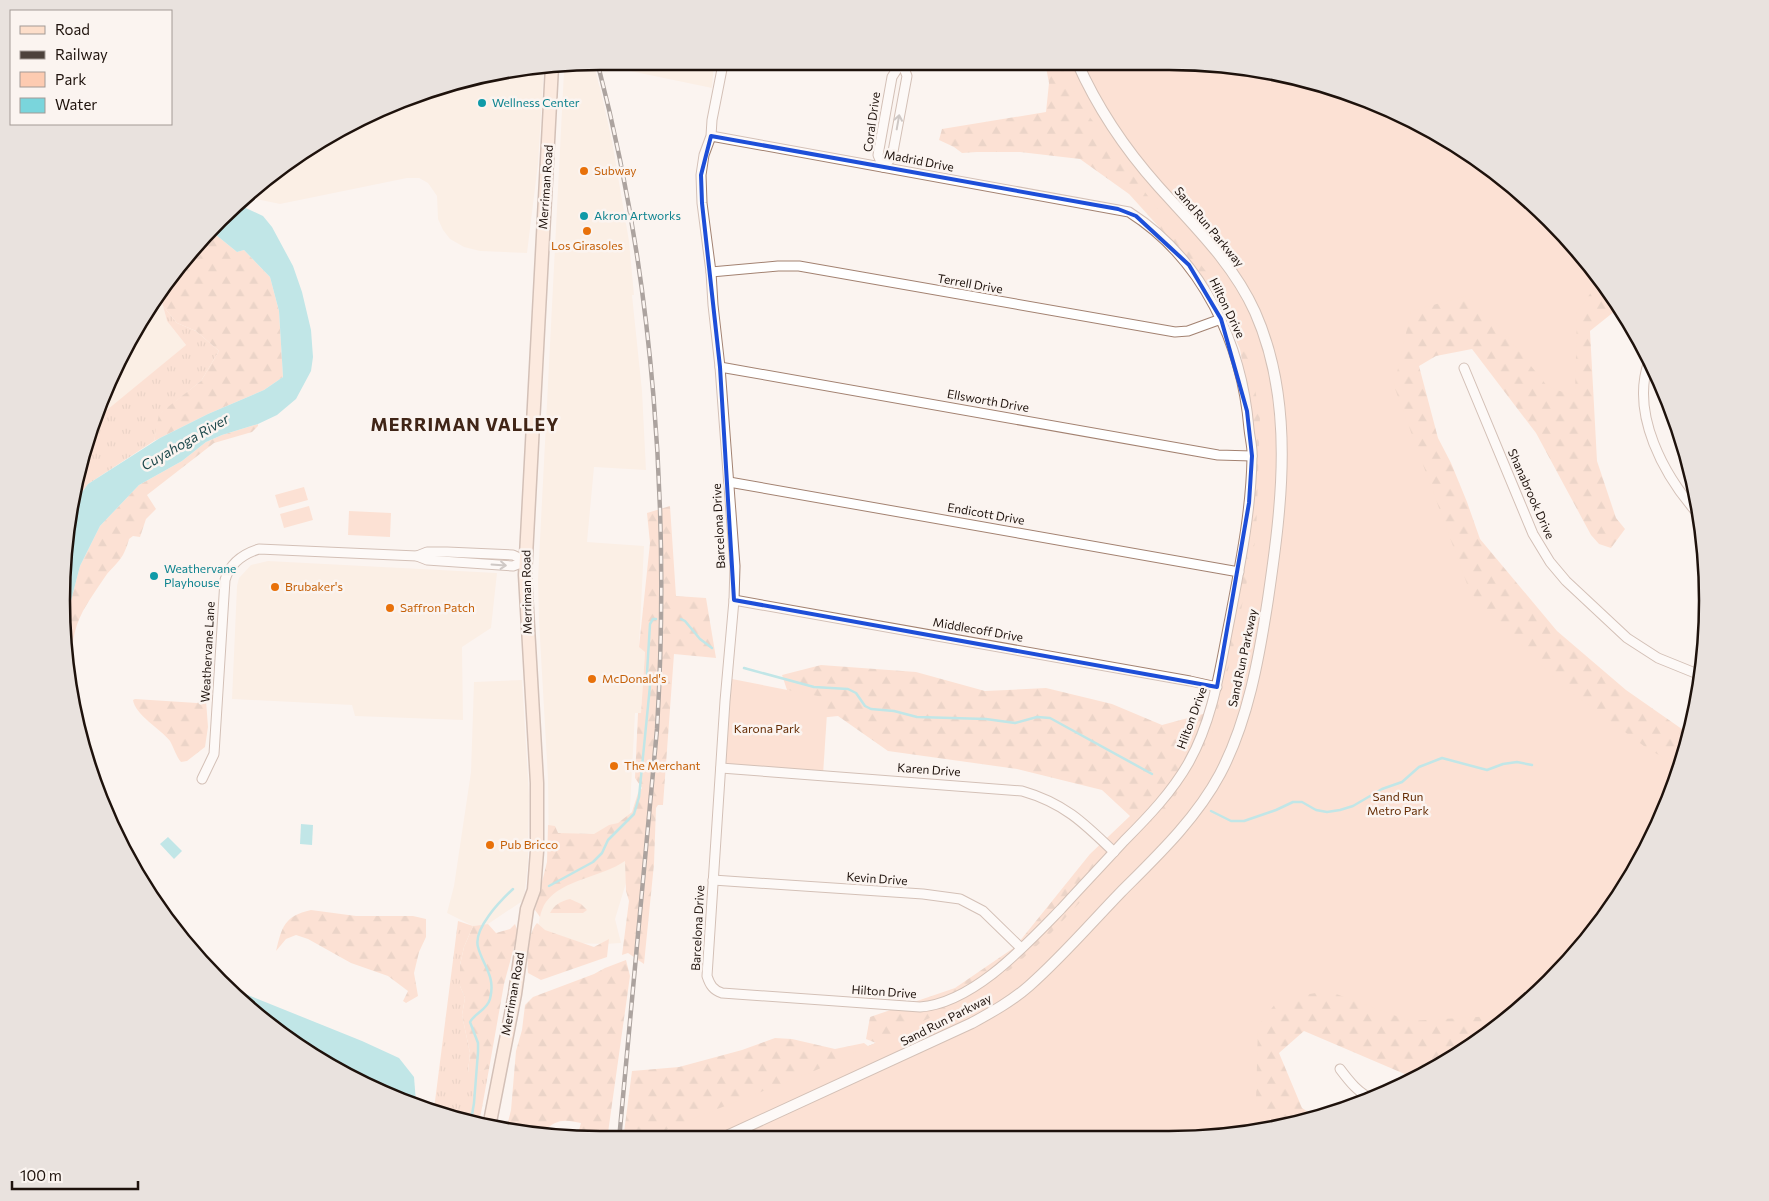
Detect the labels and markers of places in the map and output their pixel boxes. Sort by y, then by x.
place label: Wellness Center [492,95,580,109]
marker: Wellness Center [476,97,488,109]
place label: Subway [594,163,637,177]
marker: Subway [578,165,590,177]
place label: Akron Artworks [594,208,681,222]
marker: Akron Artworks [578,210,590,222]
marker: Los Girasoles [581,225,593,237]
place label: Los Girasoles [551,238,623,252]
place label: Weathervane Playhouse [164,561,236,589]
marker: Weathervane Playhouse [148,570,160,582]
place label: Brubaker's [285,579,343,593]
marker: Brubaker's [269,581,281,593]
place label: Saffron Patch [400,600,475,614]
marker: Saffron Patch [384,602,396,614]
place label: McDonald's [602,671,666,685]
marker: McDonald's [586,673,598,685]
place label: The Merchant [624,758,701,772]
marker: The Merchant [608,760,620,772]
place label: Pub Bricco [500,837,558,851]
marker: Pub Bricco [484,839,496,851]

